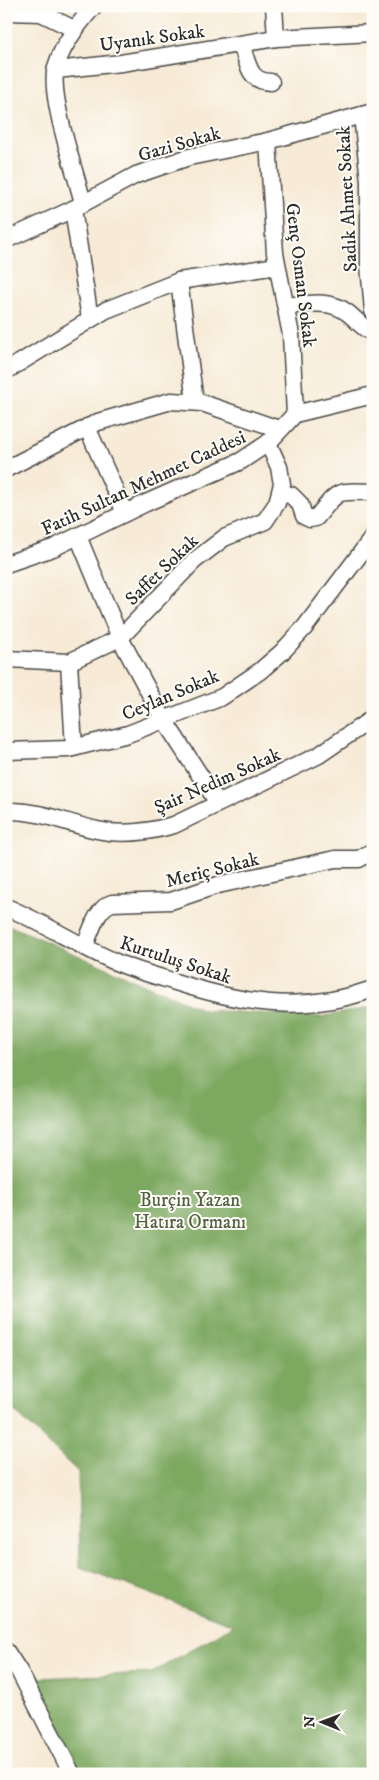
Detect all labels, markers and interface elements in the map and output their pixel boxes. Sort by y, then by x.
street label: Uyanık Sokak [98,20,207,57]
street label: Gazi Sokak [136,122,224,167]
street label: Sadık Ahmet Sokak [332,125,363,273]
street label: Genç Osman Sokak [280,202,321,349]
street label: Fatih Sultan Mehmet Caddesi [38,426,250,541]
street label: Saffet Sokak [121,529,204,611]
street label: Ceylan Sokak [119,664,223,726]
street label: Şair Nedim Sokak [151,743,285,820]
street label: Meriç Sokak [163,848,262,893]
street label: Kurtuluş Sokak [117,932,235,989]
park label: Burçin Yazan Hatıra Ormanı [134,1189,246,1234]
north arrow [296,1698,346,1748]
text: N [301,1715,319,1728]

